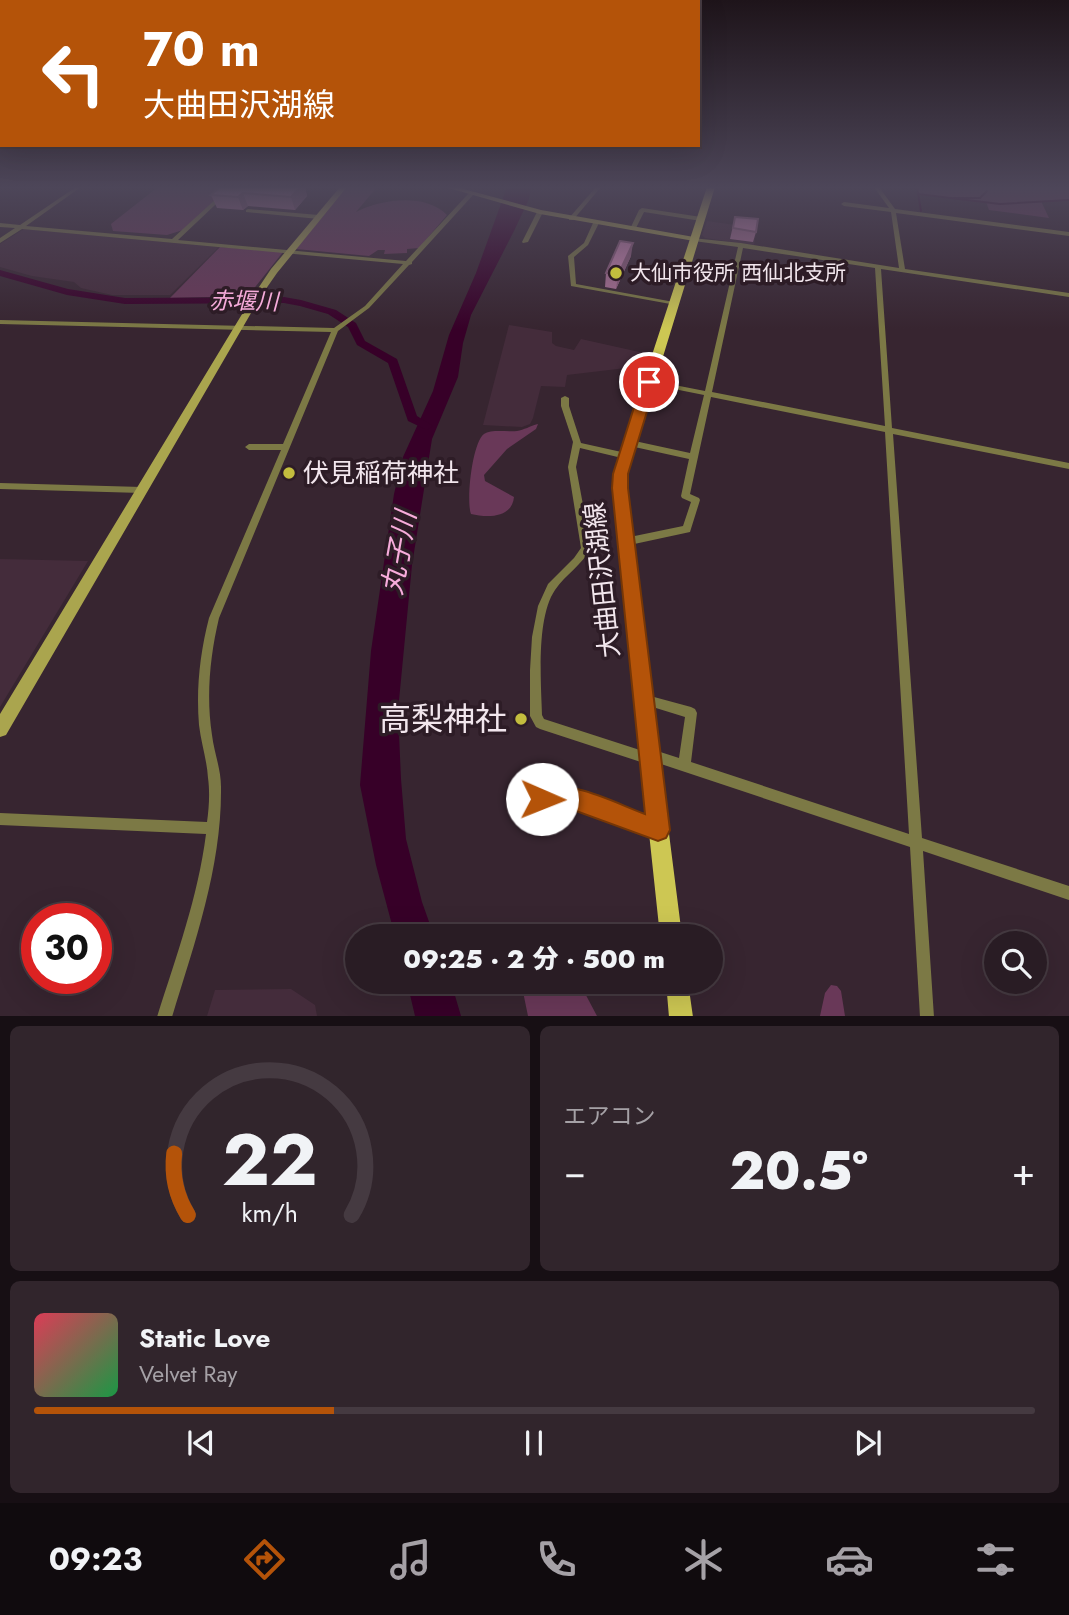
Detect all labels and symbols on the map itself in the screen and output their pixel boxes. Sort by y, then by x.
place label: 大仙市役所 西仙北支所 [630,258,846,288]
marker: 大仙市役所 西仙北支所 [608,265,624,281]
water label: 赤堰川 [209,283,282,319]
pin [619,352,679,412]
place label: 伏見稲荷神社 [303,454,459,492]
marker: 伏見稲荷神社 [281,465,297,481]
street label: 大曲田沢湖線 [575,500,629,660]
water label: 丸子川 [372,505,427,598]
place label: 高梨神社 [379,696,507,742]
marker: 高梨神社 [513,711,529,727]
position arrow [505,762,579,836]
speed limit sign: 30 [21,903,112,994]

